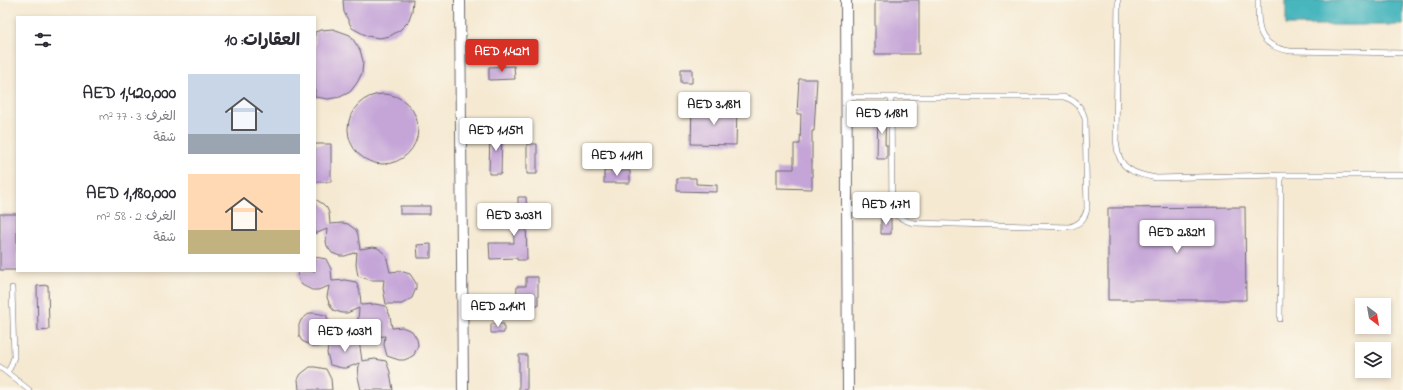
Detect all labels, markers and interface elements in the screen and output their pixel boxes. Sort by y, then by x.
text: العقارات: 10 [225,28,300,53]
icon: filters [32,29,54,51]
pin: AED 1.42M [456,39,548,73]
text: AED 1.42M [474,42,530,61]
text: AED 1,420,000 [82,81,176,106]
icon: home [220,90,268,138]
pin: AED 3.18M [668,92,760,126]
text: AED 3.18M [687,95,741,114]
pin: AED 1.18M [836,101,928,135]
text: AED 1.18M [856,104,908,123]
text: الغرف: 3 · 77 m² [99,107,176,126]
pin: AED 1.15M [450,118,542,152]
text: AED 1.15M [469,121,523,140]
text: شقة [153,128,176,147]
pin: AED 1.11M [571,143,663,177]
text: AED 1.11M [591,146,643,165]
text: AED 1,180,000 [86,181,176,206]
icon: home [220,190,268,238]
pin: AED 1.7M [845,192,927,226]
text: AED 1.7M [862,195,910,214]
pin: AED 3.03M [468,203,560,237]
text: AED 3.03M [486,206,542,225]
text: الغرف: 2 · 58 m² [96,207,176,226]
pin: AED 2.82M [1131,220,1223,254]
text: AED 2.82M [1148,223,1206,242]
text: شقة [153,228,176,247]
pin: AED 2.14M [452,294,544,328]
text: AED 2.14M [470,297,526,316]
north arrow [1355,298,1391,334]
map controls [1355,298,1391,378]
pin: AED 1.03M [299,319,391,353]
text: AED 1.03M [318,322,372,341]
button: layers [1355,342,1391,378]

